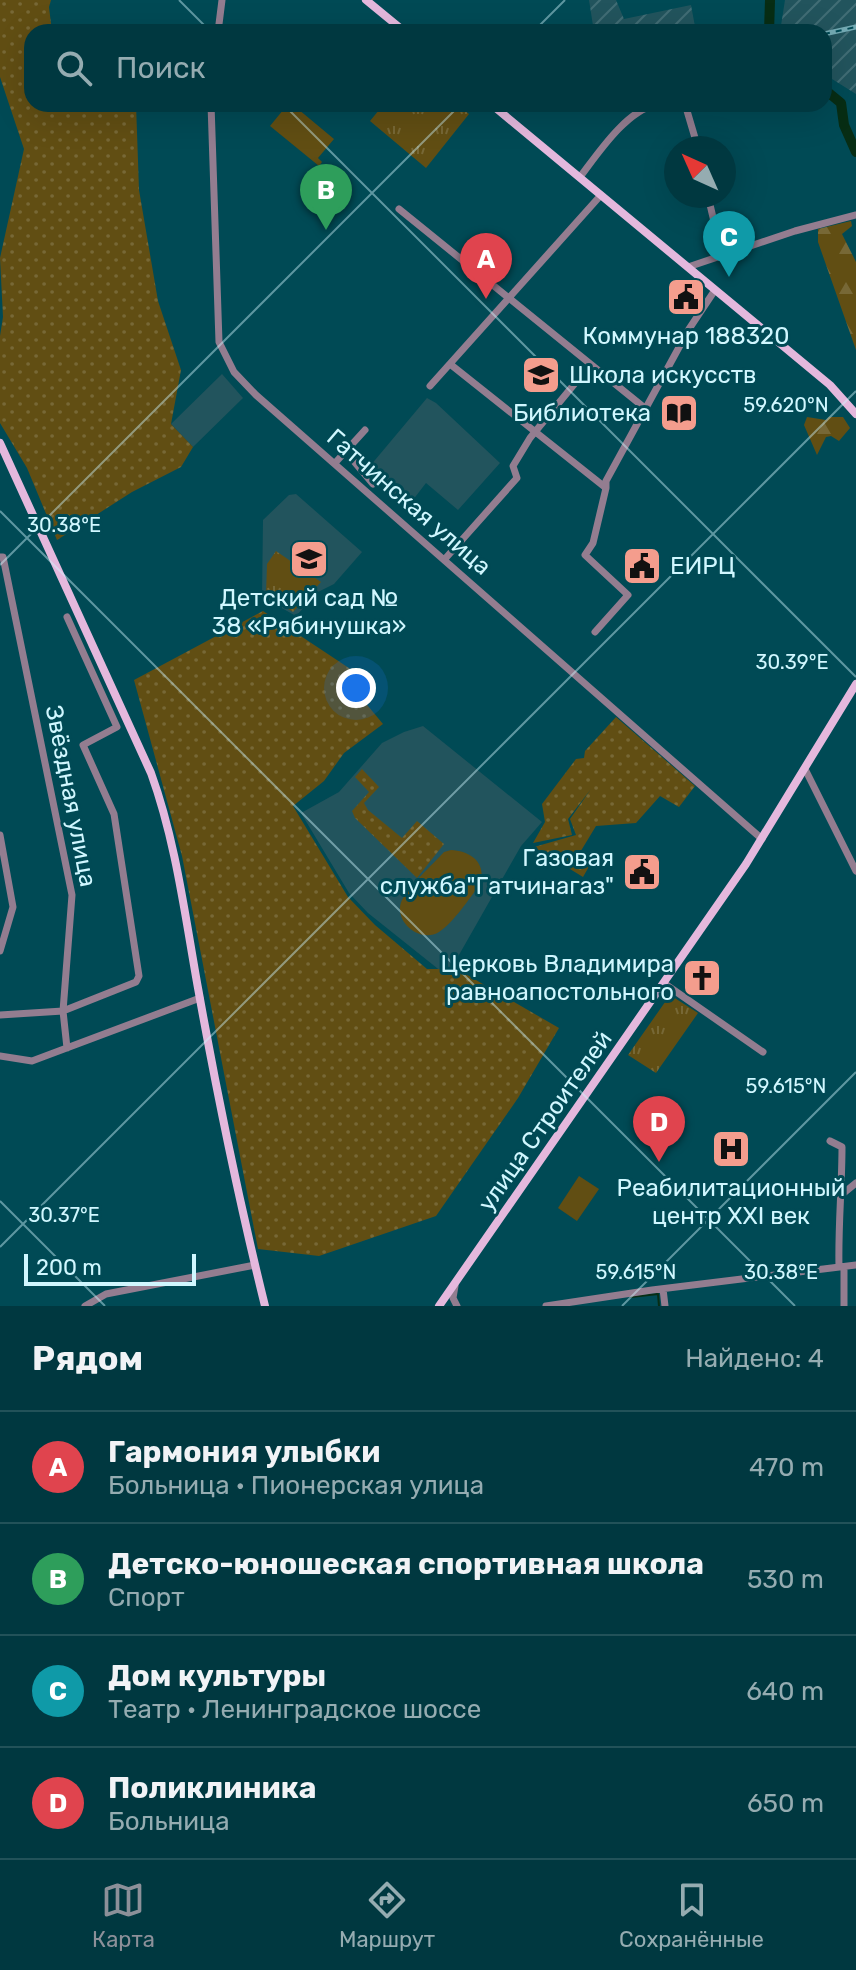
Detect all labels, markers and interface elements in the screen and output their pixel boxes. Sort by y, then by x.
search box [24,24,832,112]
icon: search [52,46,96,90]
text: Поиск [116,50,206,86]
north arrow [664,136,736,208]
pin: B [300,164,352,230]
pin: C [703,211,755,277]
pin: A [460,233,512,299]
public building icon: Коммунар 188320 [665,276,707,318]
place label: Коммунар 188320 [583,322,789,350]
school or university icon: Школа искусств [520,354,562,396]
place label: Школа искусств [569,361,757,389]
library icon: Библиотека [658,392,700,434]
text: 59.620°N [743,393,829,417]
place label: Библиотека [513,399,651,427]
street label: Гатчинская улица [321,423,497,581]
text: 30.38°E [27,513,101,537]
school or university icon: Детский сад № 38 «Рябинушка» [288,538,330,580]
public building icon: ЕИРЦ [621,545,663,587]
place label: ЕИРЦ [670,552,735,580]
place label: Детский сад № 38 «Рябинушка» [212,584,406,640]
text: 30.39°E [755,650,829,674]
your location [336,668,376,708]
street label: Звёздная улица [40,703,102,889]
place label: Газовая служба"Гатчинагаз" [380,844,614,900]
public building icon: Газовая служба"Гатчинагаз" [621,851,663,893]
place label: Церковь Владимира равноапостольного [441,950,674,1006]
church icon: Церковь Владимира равноапостольного [681,957,723,999]
street label: улица Строителей [472,1026,618,1216]
text: 59.615°N [746,1074,826,1098]
pin: D [633,1096,685,1162]
hospital icon: Реабилитационный центр ХХI век [710,1128,752,1170]
place label: Реабилитационный центр ХХI век [617,1174,845,1230]
text: 30.37°E [28,1203,100,1227]
scale bar [24,1250,196,1286]
text: 200 m [36,1254,102,1281]
text: 59.615°N [596,1260,676,1284]
text: 30.38°E [744,1260,818,1284]
text: Рядом [32,1338,143,1379]
text: Найдено: 4 [685,1343,824,1374]
text: Гармония улыбки [108,1434,380,1470]
text: A [49,1452,67,1483]
text: 470 m [749,1452,824,1483]
text: Больница · Пионерская улица [108,1470,484,1501]
text: Детско-юношеская спортивная школа [108,1546,704,1582]
text: B [49,1564,67,1595]
text: 530 m [747,1564,824,1595]
text: Спорт [108,1582,184,1613]
text: Дом культуры [108,1658,326,1694]
text: C [49,1676,67,1707]
text: 640 m [746,1676,824,1707]
text: Театр · Ленинградское шоссе [108,1694,481,1725]
text: Поликлиника [108,1770,317,1806]
text: D [49,1788,67,1819]
text: 650 m [747,1788,824,1819]
text: Больница [108,1806,230,1837]
tab: Карта [92,1878,155,1953]
tab: Маршрут [339,1878,435,1953]
tab: Сохранённые [619,1878,764,1953]

